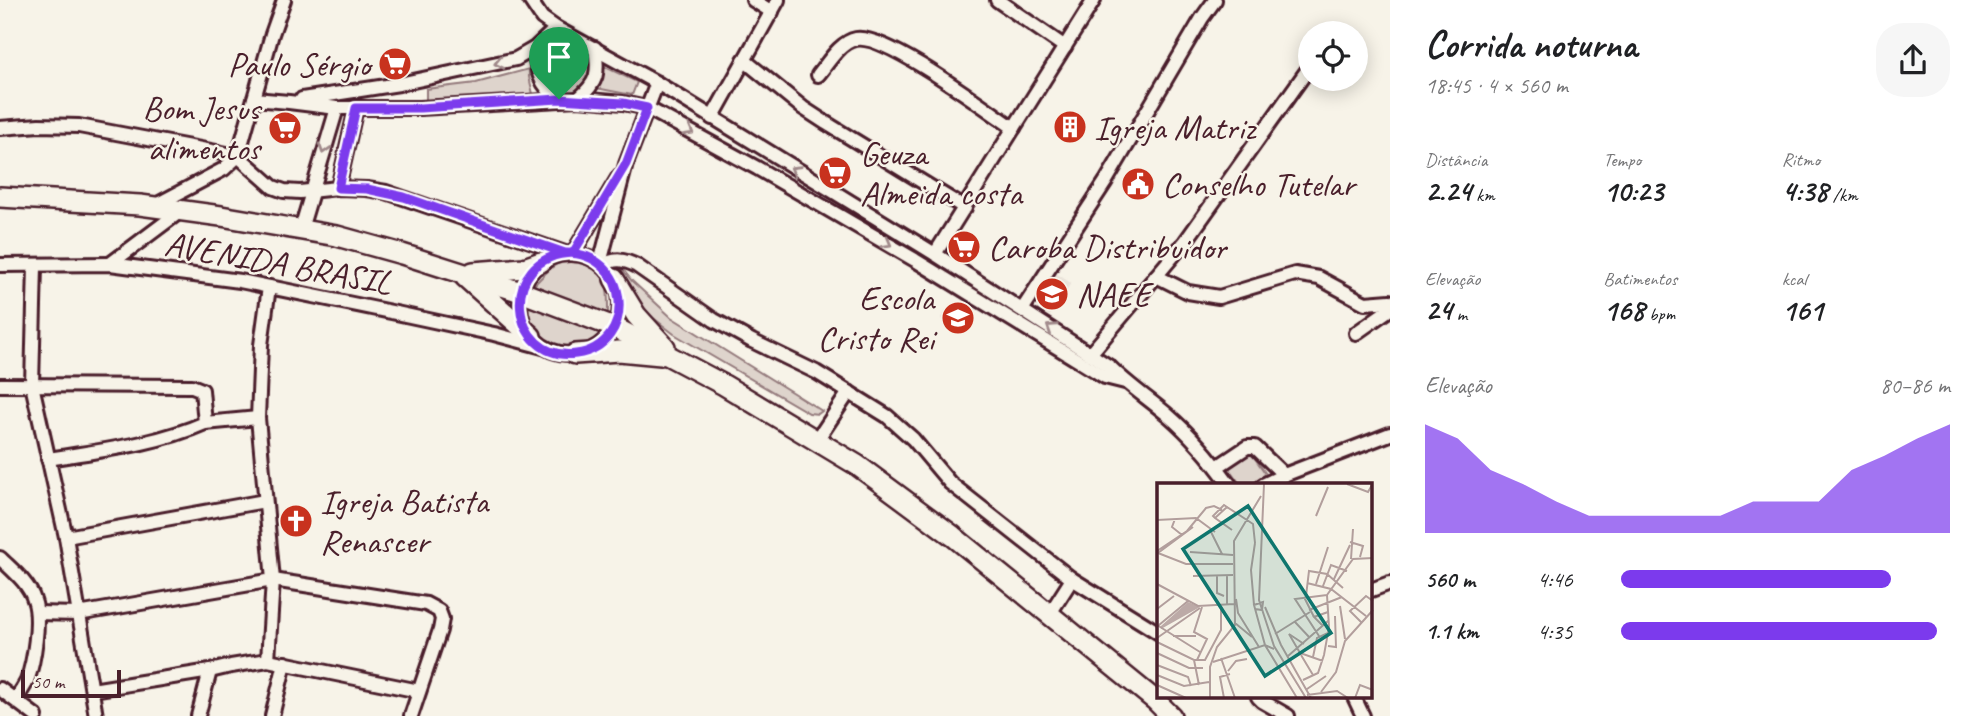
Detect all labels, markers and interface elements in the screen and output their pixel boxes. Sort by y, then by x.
map controls [1298,21,1368,91]
button: locate [1298,21,1368,91]
text: Corrida noturna [1425,21,1637,68]
button: share [1876,23,1950,97]
pin [529,27,589,99]
icon: arrive [540,38,578,76]
place label: Paulo Sérgio [228,42,374,87]
supermarket icon: Paulo Sérgio [376,45,414,83]
one-way arrow [493,54,505,69]
text: 18:45 · 4 × 560 m [1425,71,1568,100]
place label: Bom Jesus alimentos [142,86,263,171]
place label: Igreja Matriz [1094,105,1257,150]
building icon: Igreja Matriz [1051,108,1089,146]
supermarket icon: Bom Jesus alimentos [266,109,304,147]
one-way arrow [682,123,694,136]
place label: Geuza Almeida costa [860,131,1024,216]
one-way arrow [318,143,333,155]
text: Distância [1425,148,1487,172]
text: Tempo [1603,148,1641,172]
text: Ritmo [1782,148,1820,172]
supermarket icon: Geuza Almeida costa [816,154,854,192]
place label: Conselho Tutelar [1162,162,1358,207]
one-way arrow [789,165,802,178]
public building icon: Conselho Tutelar [1119,165,1157,203]
text: 2.24 [1425,172,1471,210]
text: 10:23 [1603,172,1663,210]
text: 4:38 [1782,172,1828,210]
text: km [1471,183,1495,207]
text: /km [1828,183,1858,207]
street label: AVENIDA BRASIL [161,221,396,305]
place label: Caroba Distribuidor [988,225,1229,270]
supermarket icon: Caroba Distribuidor [945,228,983,266]
one-way arrow [879,235,892,248]
text: Elevação [1425,267,1480,291]
text: Batimentos [1603,267,1677,291]
text: kcal [1782,267,1807,291]
place label: NAEE [1076,272,1155,317]
school or university icon: NAEE [1033,275,1071,313]
place label: Escola Cristo Rei [817,276,938,361]
text: 24 [1425,291,1452,329]
text: 168 [1603,291,1644,329]
text: 161 [1782,291,1823,329]
school or university icon: Escola Cristo Rei [939,299,977,337]
text: m [1452,302,1467,326]
text: bpm [1644,302,1675,326]
one-way arrow [1045,323,1058,336]
text: Elevação [1425,371,1492,400]
text: 80–86 m [1880,371,1950,400]
place label: Igreja Batista Renascer [320,479,490,564]
inset map [1157,483,1372,698]
church icon: Igreja Batista Renascer [277,502,315,540]
text: 560 m [1425,565,1475,594]
text: 4:46 [1537,565,1573,594]
text: 1.1 km [1425,617,1479,646]
text: 4:35 [1537,617,1573,646]
scale bar [21,667,121,699]
text: 50 m [32,670,64,694]

